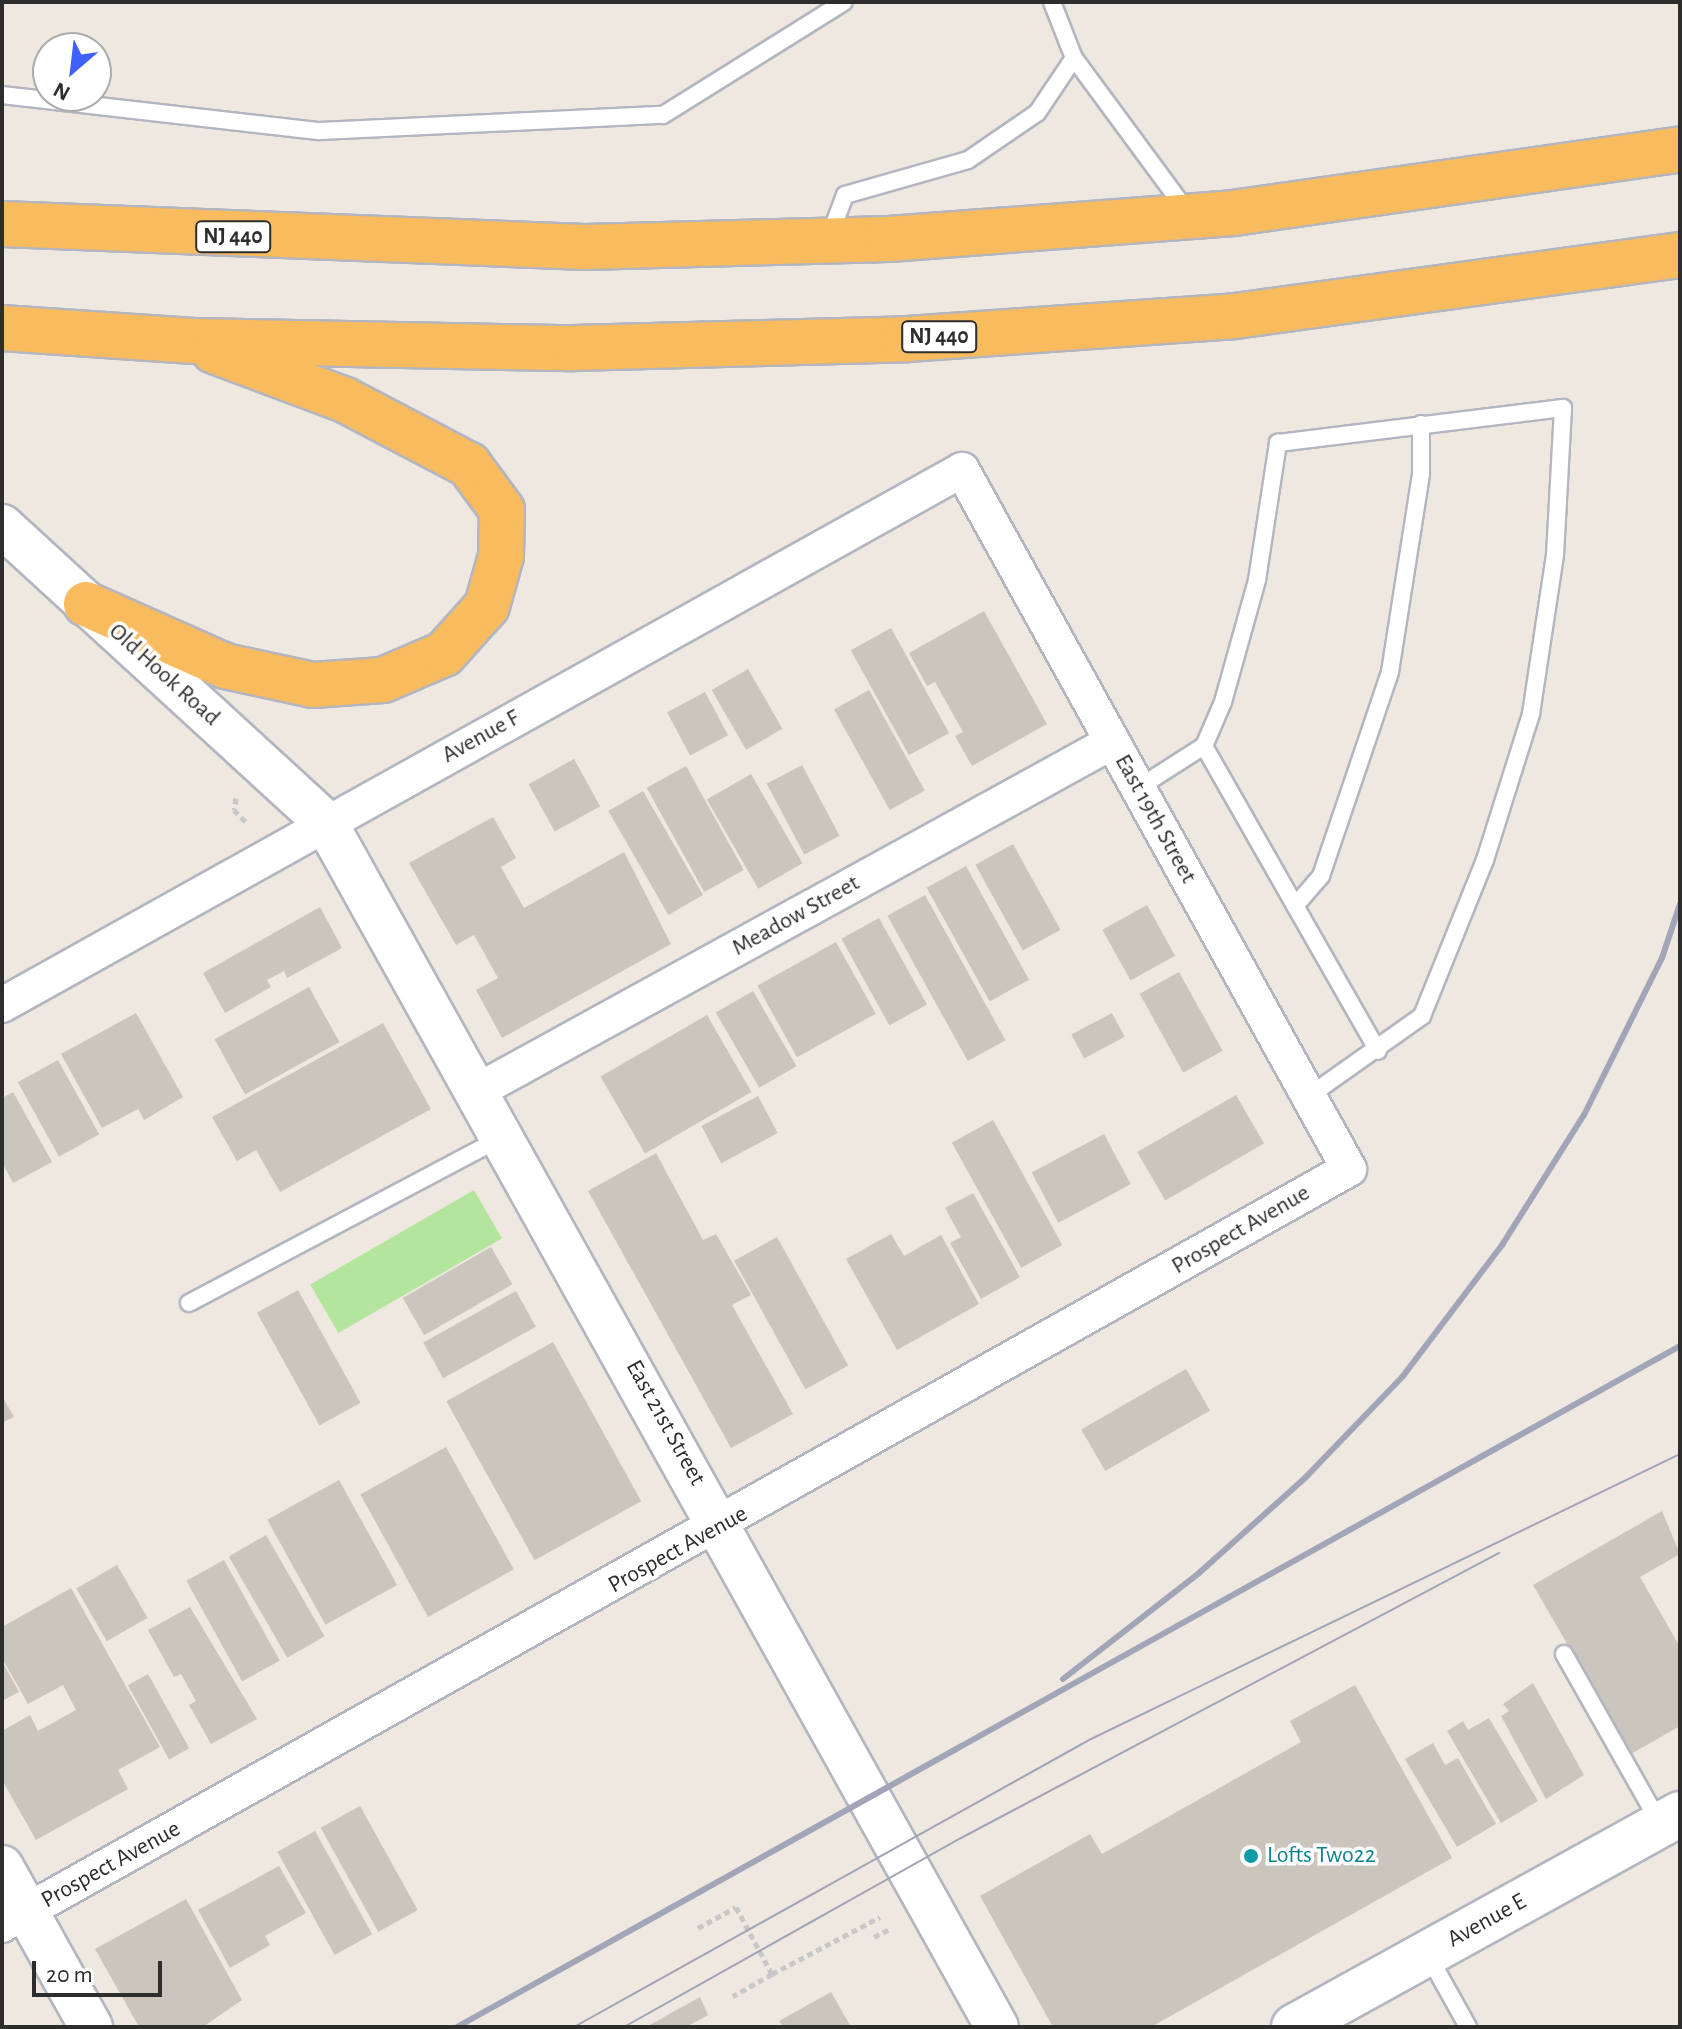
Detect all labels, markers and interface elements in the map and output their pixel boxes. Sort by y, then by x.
north arrow [32,32,112,112]
text: N [50,78,74,105]
road number: NJ 440 [195,219,271,255]
road number: NJ 440 [901,319,977,355]
street label: Old Hook Road [102,618,226,732]
street label: Avenue F [437,704,525,770]
street label: East 19th Street [1108,750,1202,888]
street label: Meadow Street [727,869,865,963]
street label: Prospect Avenue [1167,1179,1315,1281]
street label: East 21st Street [619,1355,711,1491]
street label: Prospect Avenue [603,1500,753,1600]
street label: Prospect Avenue [36,1815,186,1915]
place label: Lofts Two22 [1267,1842,1376,1870]
marker: Lofts Two22 [1242,1847,1260,1865]
street label: Avenue E [1443,1888,1531,1954]
scale bar [36,1945,166,1995]
text: 20 m [46,1963,93,1987]

